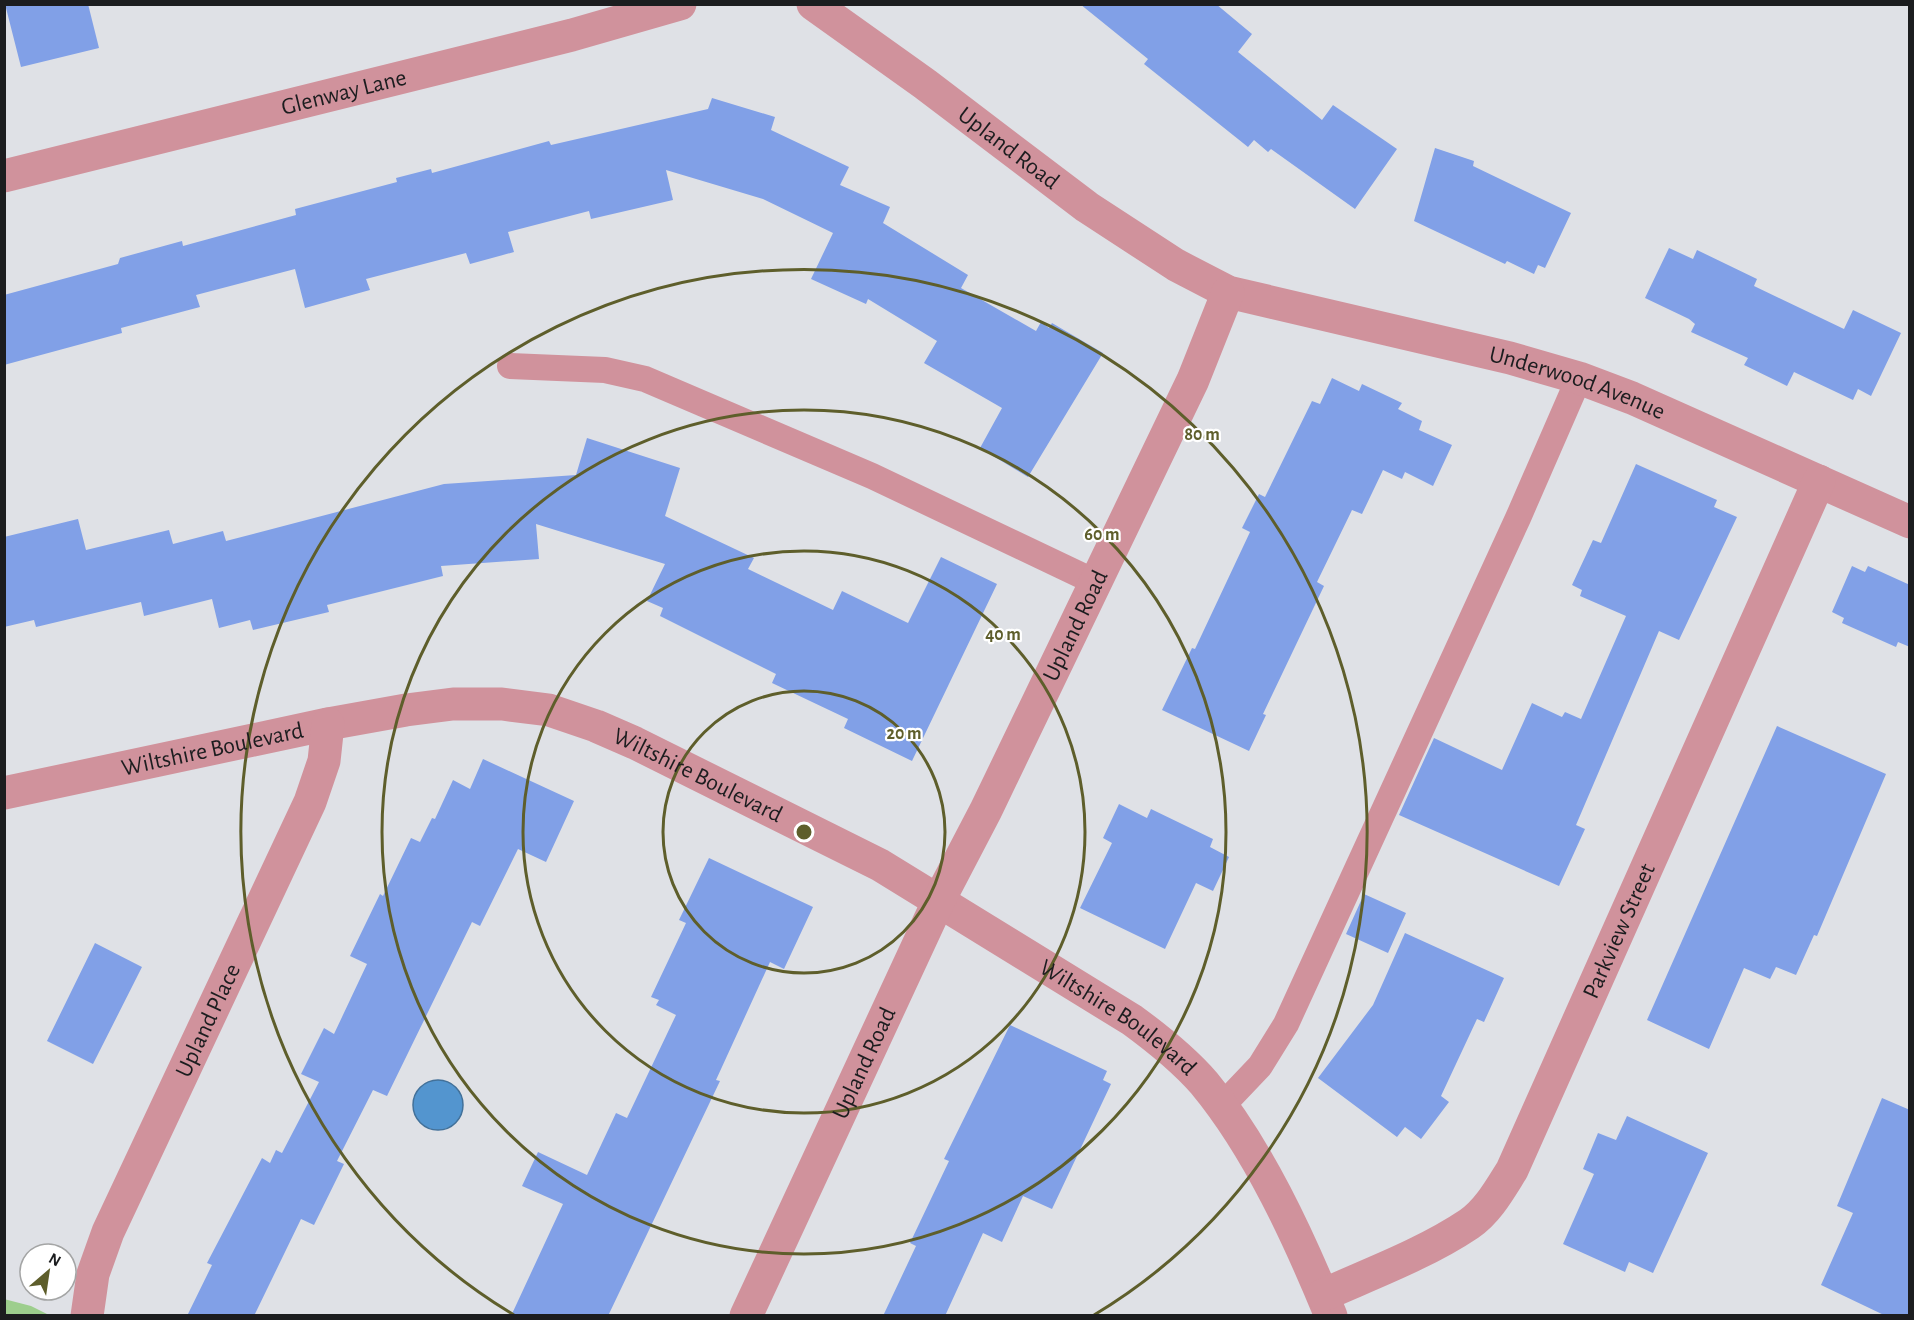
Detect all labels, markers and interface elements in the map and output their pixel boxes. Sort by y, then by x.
street label: Glenway Lane [279,66,409,120]
street label: Upland Road [953,103,1063,194]
street label: Underwood Avenue [1487,343,1669,424]
text: 80 m [1184,426,1220,444]
text: 60 m [1084,526,1120,544]
street label: Upland Road [1039,567,1113,685]
text: 40 m [985,626,1021,644]
street label: Wiltshire Boulevard [119,719,306,781]
street label: Wiltshire Boulevard [610,724,786,827]
text: 20 m [886,725,922,743]
centre of rings [794,822,814,842]
street label: Parkview Street [1579,860,1660,1002]
street label: Wiltshire Boulevard [1035,955,1201,1080]
street label: Upland Place [172,960,245,1081]
street label: Upland Road [828,1004,900,1123]
north arrow [18,1242,78,1302]
text: N [46,1250,64,1269]

